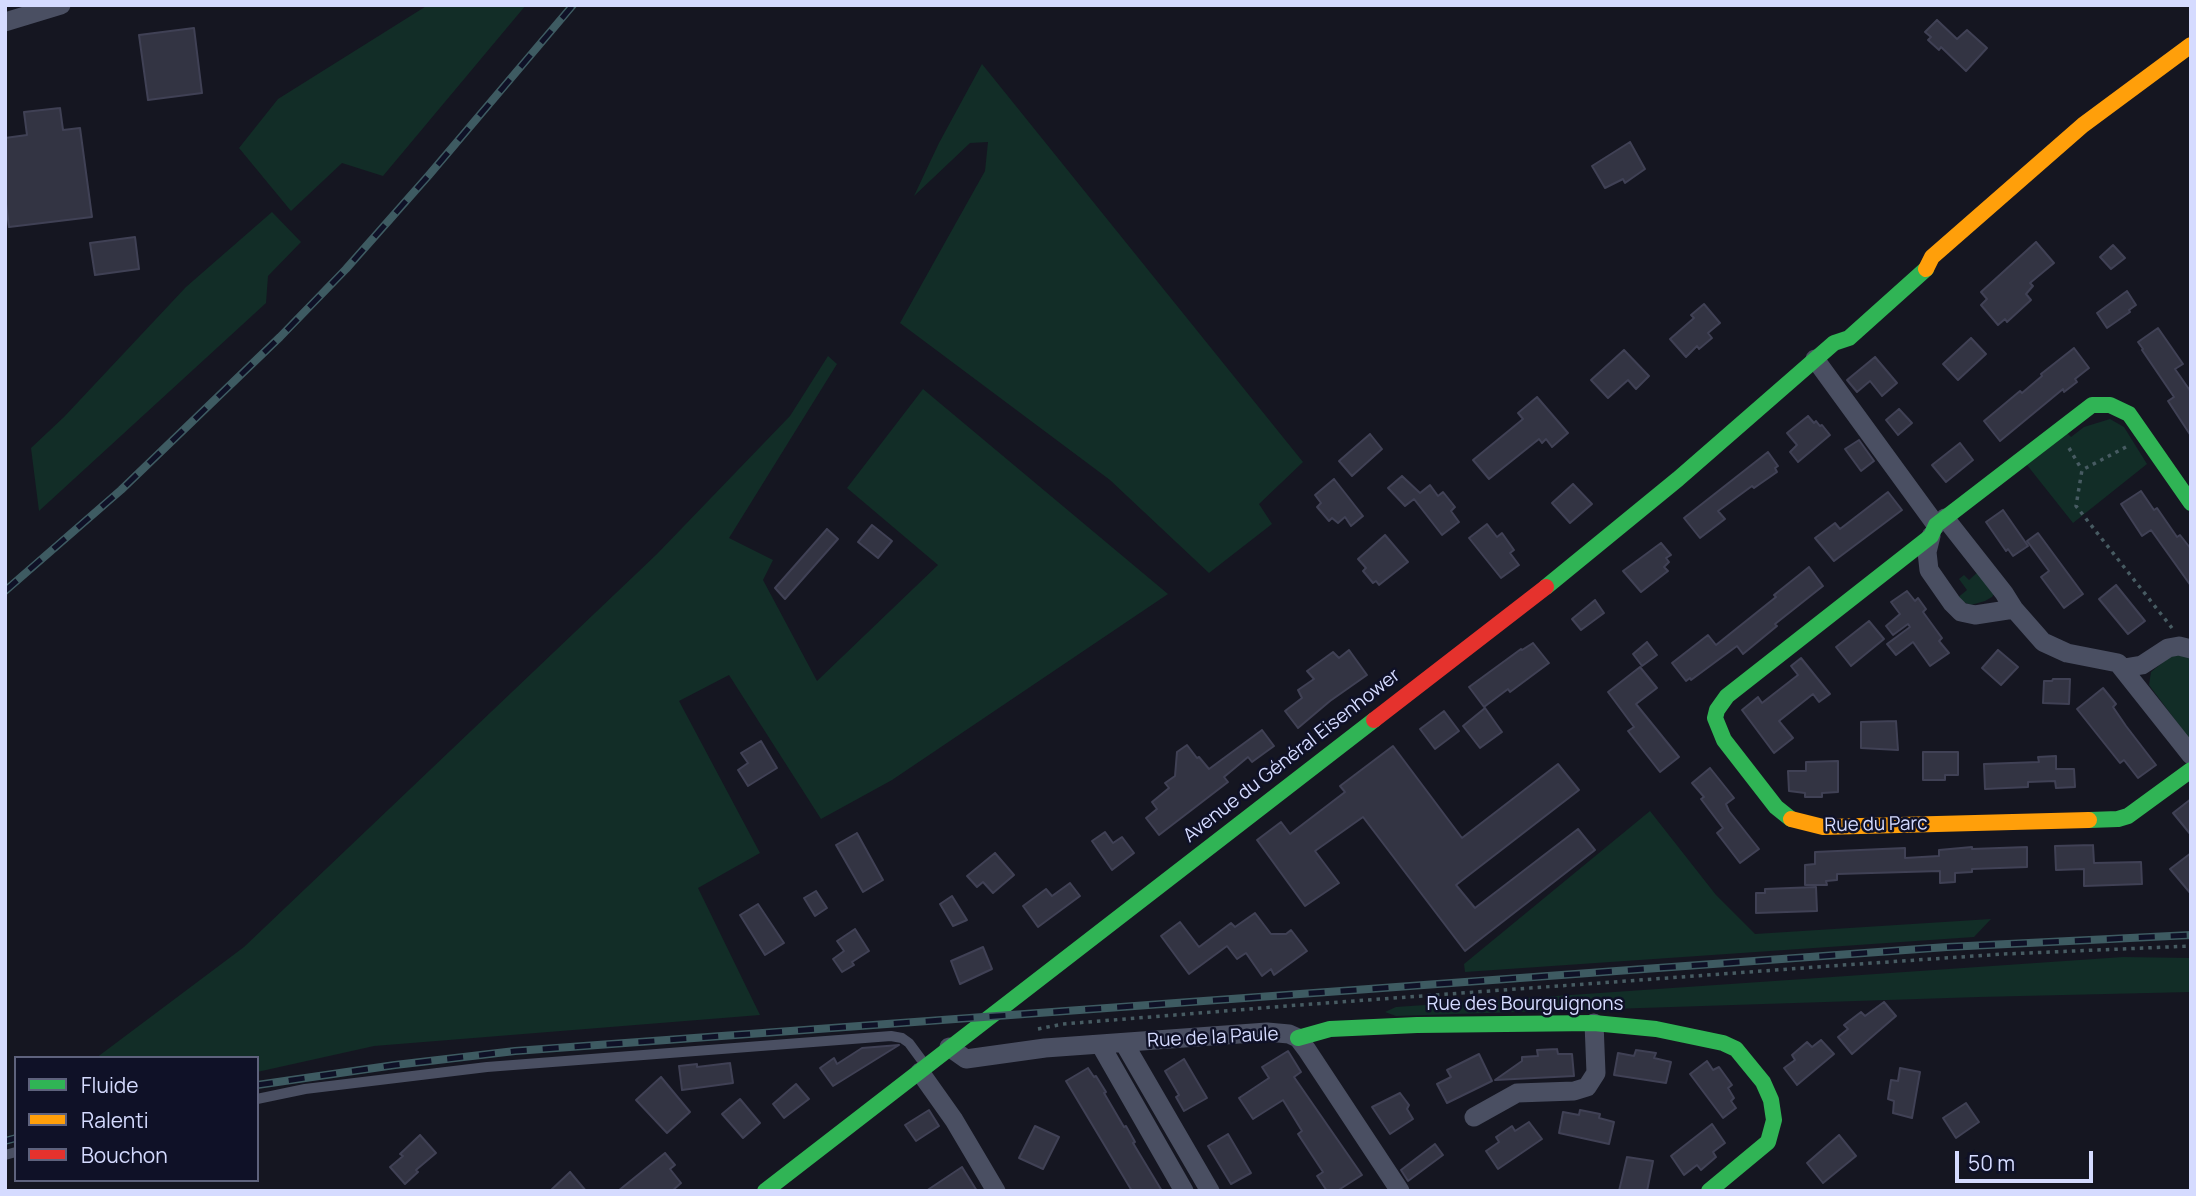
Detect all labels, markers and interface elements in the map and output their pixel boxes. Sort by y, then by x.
street label: Avenue du Général Eisenhower [1179,664,1405,848]
street label: Rue du Parc [1824,813,1928,837]
street label: Rue des Bourguignons [1427,994,1623,1016]
street label: Rue de la Paule [1147,1023,1279,1053]
legend [14,1056,259,1182]
text: Fluide [81,1071,139,1099]
text: Ralenti [81,1106,149,1134]
scale bar [1958,1136,2096,1180]
text: Bouchon [81,1141,168,1169]
text: 50 m [1968,1149,2015,1177]

